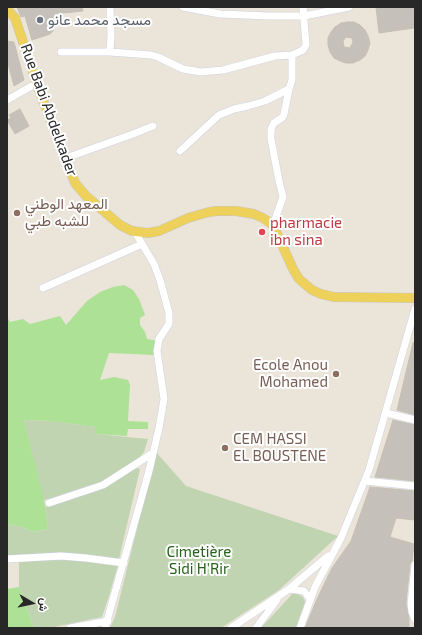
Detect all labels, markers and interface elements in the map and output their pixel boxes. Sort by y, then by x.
place label: مسجد محمد عانو [48,11,151,29]
marker: مسجد محمد عانو [35,15,45,25]
street label: Rue Babi Abdelkader [17,41,81,179]
place label: المعهد الوطني للشبه طبي [25,195,108,230]
marker: المعهد الوطني للشبه طبي [12,208,22,218]
place label: pharmacie ibn sina [270,214,342,249]
marker: pharmacie ibn sina [257,227,267,237]
place label: Ecole Anou Mohamed [253,356,328,391]
marker: Ecole Anou Mohamed [331,369,341,379]
place label: CEM HASSI EL BOUSTENE [233,430,326,465]
marker: CEM HASSI EL BOUSTENE [220,443,230,453]
park label: Cimetière Sidi H'Rir [167,543,231,578]
north arrow [12,583,52,623]
text: ش [37,597,52,613]

